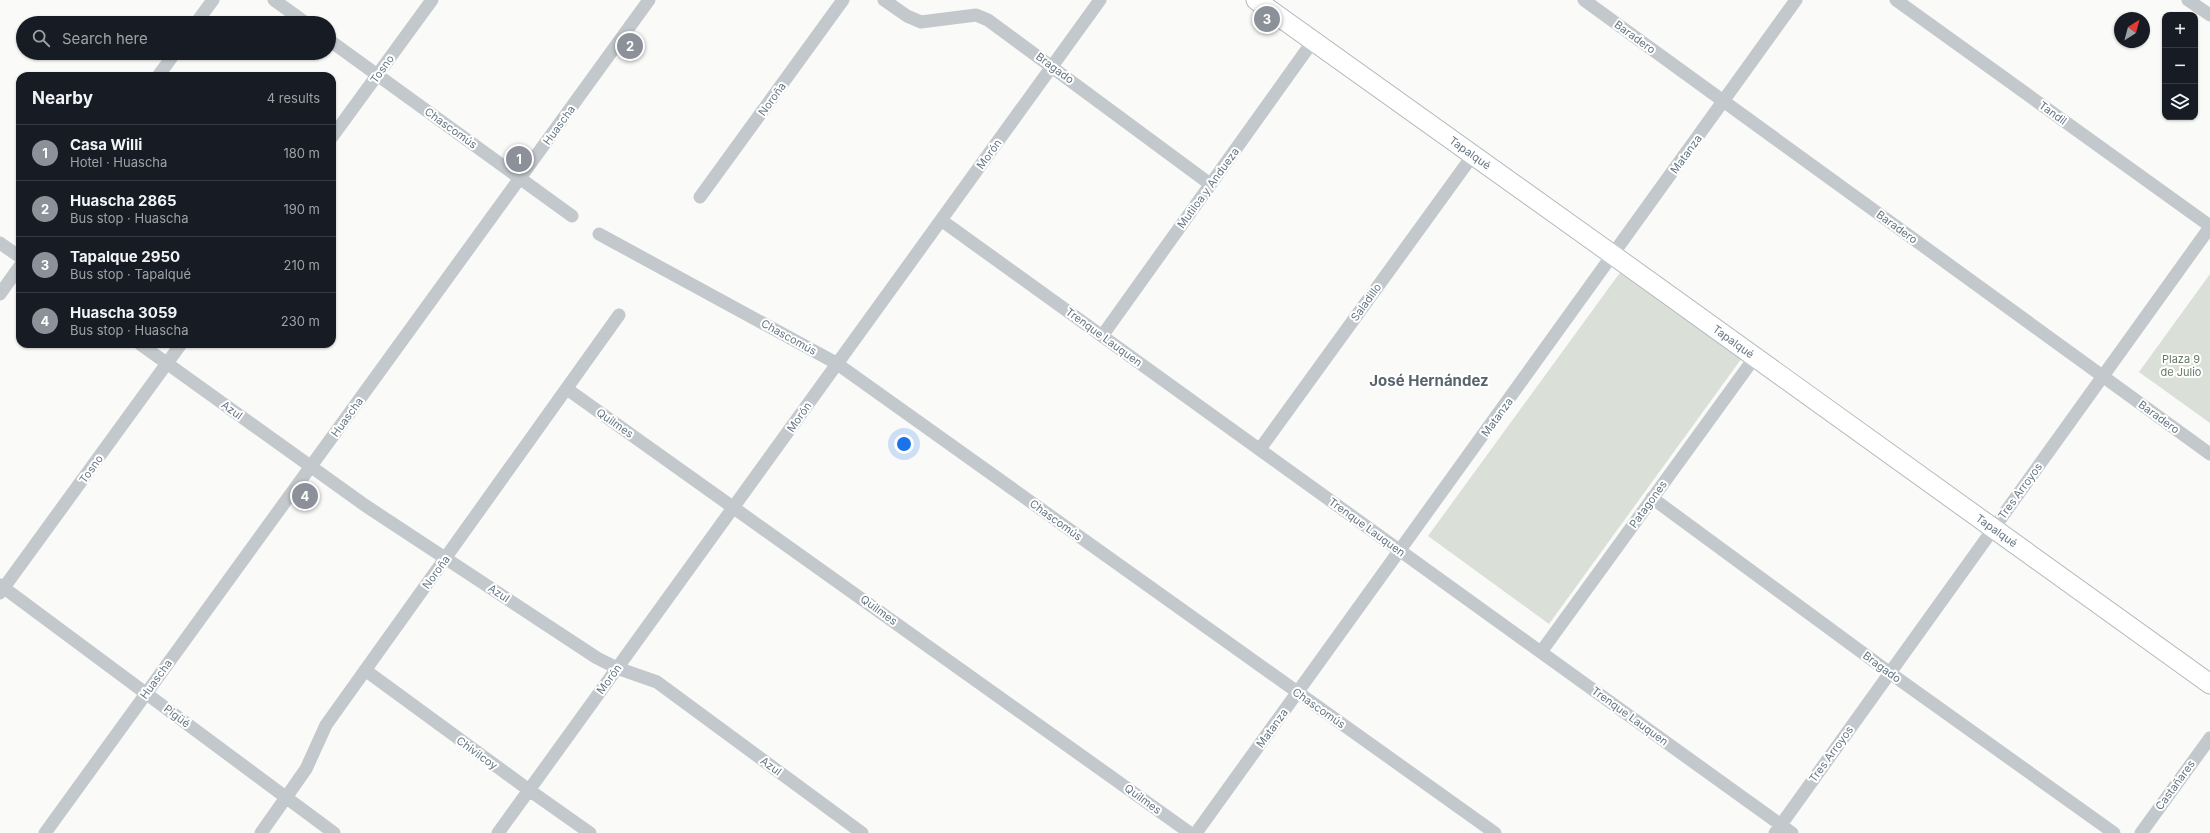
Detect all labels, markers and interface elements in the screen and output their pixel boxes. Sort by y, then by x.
pin: 3 [1254,4,1280,34]
north arrow [2114,12,2150,48]
map controls [2162,12,2198,120]
button: + [2162,12,2198,48]
search box [16,16,336,60]
street label: Baradero [1612,17,1659,57]
icon: search [30,27,52,49]
text: Search here [62,29,148,48]
pin: 2 [617,31,643,61]
button: − [2162,48,2198,84]
street label: Bragado [1033,49,1077,87]
street label: Tosno [367,52,397,86]
street label: Noroña [755,79,789,119]
button: layers [2162,84,2198,120]
text: Nearby [32,88,93,108]
text: 4 results [267,90,320,106]
street label: Tandil [2036,98,2070,128]
street label: Huascha [540,102,578,148]
street label: Chascomús [422,104,480,152]
street label: Matanza [1667,132,1705,176]
street label: Tapalqué [1446,133,1494,172]
text: Casa Willi [70,135,142,154]
street label: Morón [973,136,1005,172]
pin: 1 [506,144,532,174]
text: 1 [42,145,48,161]
text: 180 m [283,145,320,161]
street label: Mutiloa y Andueza [1174,145,1242,231]
text: Hotel · Huascha [70,154,167,170]
text: Huascha 2865 [70,191,177,210]
text: 2 [41,201,49,217]
text: 190 m [283,201,320,217]
street label: Baradero [1874,207,1921,247]
text: Bus stop · Huascha [70,210,188,226]
text: Tapalque 2950 [70,247,180,266]
text: 3 [41,257,49,273]
text: 210 m [284,257,320,273]
text: Bus stop · Tapalqué [70,266,191,282]
street label: Saladillo [1348,280,1385,324]
text: Huascha 3059 [70,303,177,322]
street label: Trenque Lauquen [1063,305,1145,369]
text: 4 [41,313,49,329]
text: 230 m [281,313,320,329]
street label: Chascomús [759,316,819,358]
text: Bus stop · Huascha [70,322,188,338]
street label: Tapalqué [1710,322,1757,361]
park label: Plaza 9 de Julio [2161,352,2202,379]
district label: José Hernández [1369,371,1489,390]
street label: Huascha [328,394,366,440]
street label: Matanza [1478,395,1516,439]
street label: Baradero [2136,397,2183,437]
street label: Azul [219,398,245,422]
street label: Morón [784,399,814,435]
street label: Quilmes [594,405,636,441]
your location [894,434,914,454]
street label: Tosno [76,452,106,486]
street label: Tres Arroyos [1995,460,2045,522]
street label: Patagones [1626,477,1670,530]
pin: 4 [292,481,318,511]
street label: Trenque Lauquen [1326,495,1408,559]
street label: Chascomús [1027,496,1085,544]
street label: Tapalqué [1973,511,2020,550]
street label: Noroña [419,552,453,592]
street label: Azul [486,581,512,605]
street label: Quilmes [858,592,900,628]
street label: Bragado [1860,648,1904,686]
street label: Huascha [137,656,175,702]
street label: Morón [593,661,625,697]
street label: Trenque Lauquen [1589,684,1671,748]
street label: Chascomús [1290,685,1348,731]
street label: Pigüé [161,702,193,730]
street label: Matanza [1253,706,1291,750]
street label: Tres Arroyos [1806,723,1856,785]
street label: Chivilcoy [454,733,500,773]
street label: Azul [758,754,784,778]
street label: Castañares [2152,757,2198,813]
street label: Quilmes [1122,781,1164,817]

